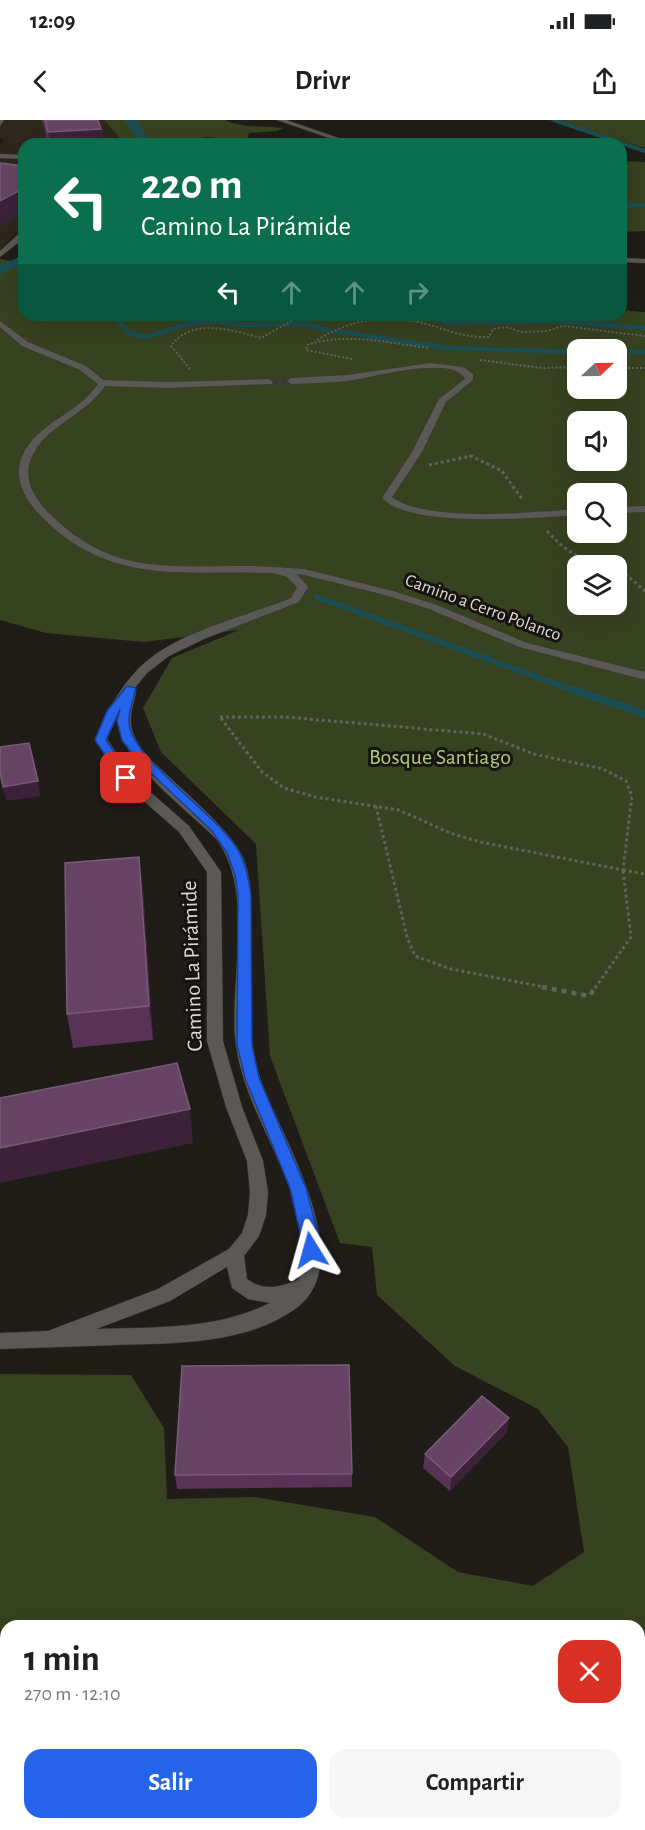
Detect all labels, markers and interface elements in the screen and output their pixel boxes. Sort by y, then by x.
text: 12:09 [30,10,75,32]
icon: back [24,65,57,98]
icon: share [588,65,621,98]
text: Drivr [295,67,350,94]
icon: left [42,162,120,240]
text: 220 m [141,164,243,206]
text: Camino La Pirámide [141,213,351,240]
icon: left [212,276,245,309]
icon: ahead [275,276,308,309]
icon: ahead [338,276,371,309]
icon: right [401,276,434,309]
north arrow [567,339,627,399]
map controls [567,339,627,615]
button: sound [567,411,627,471]
button: search [567,483,627,543]
button: layers [567,555,627,615]
street label: Camino a Cerro Polanco [403,571,563,645]
park label: Bosque Santiago [369,746,511,768]
pin [100,752,151,803]
icon: arrive [109,761,142,794]
street label: Camino La Pirámide [178,880,206,1052]
position arrow [279,1218,343,1282]
button: close [558,1640,621,1703]
text: 1 min [24,1641,100,1677]
text: 270 m · 12:10 [24,1684,120,1704]
button: Salir [24,1749,317,1818]
button: Compartir [329,1749,621,1818]

